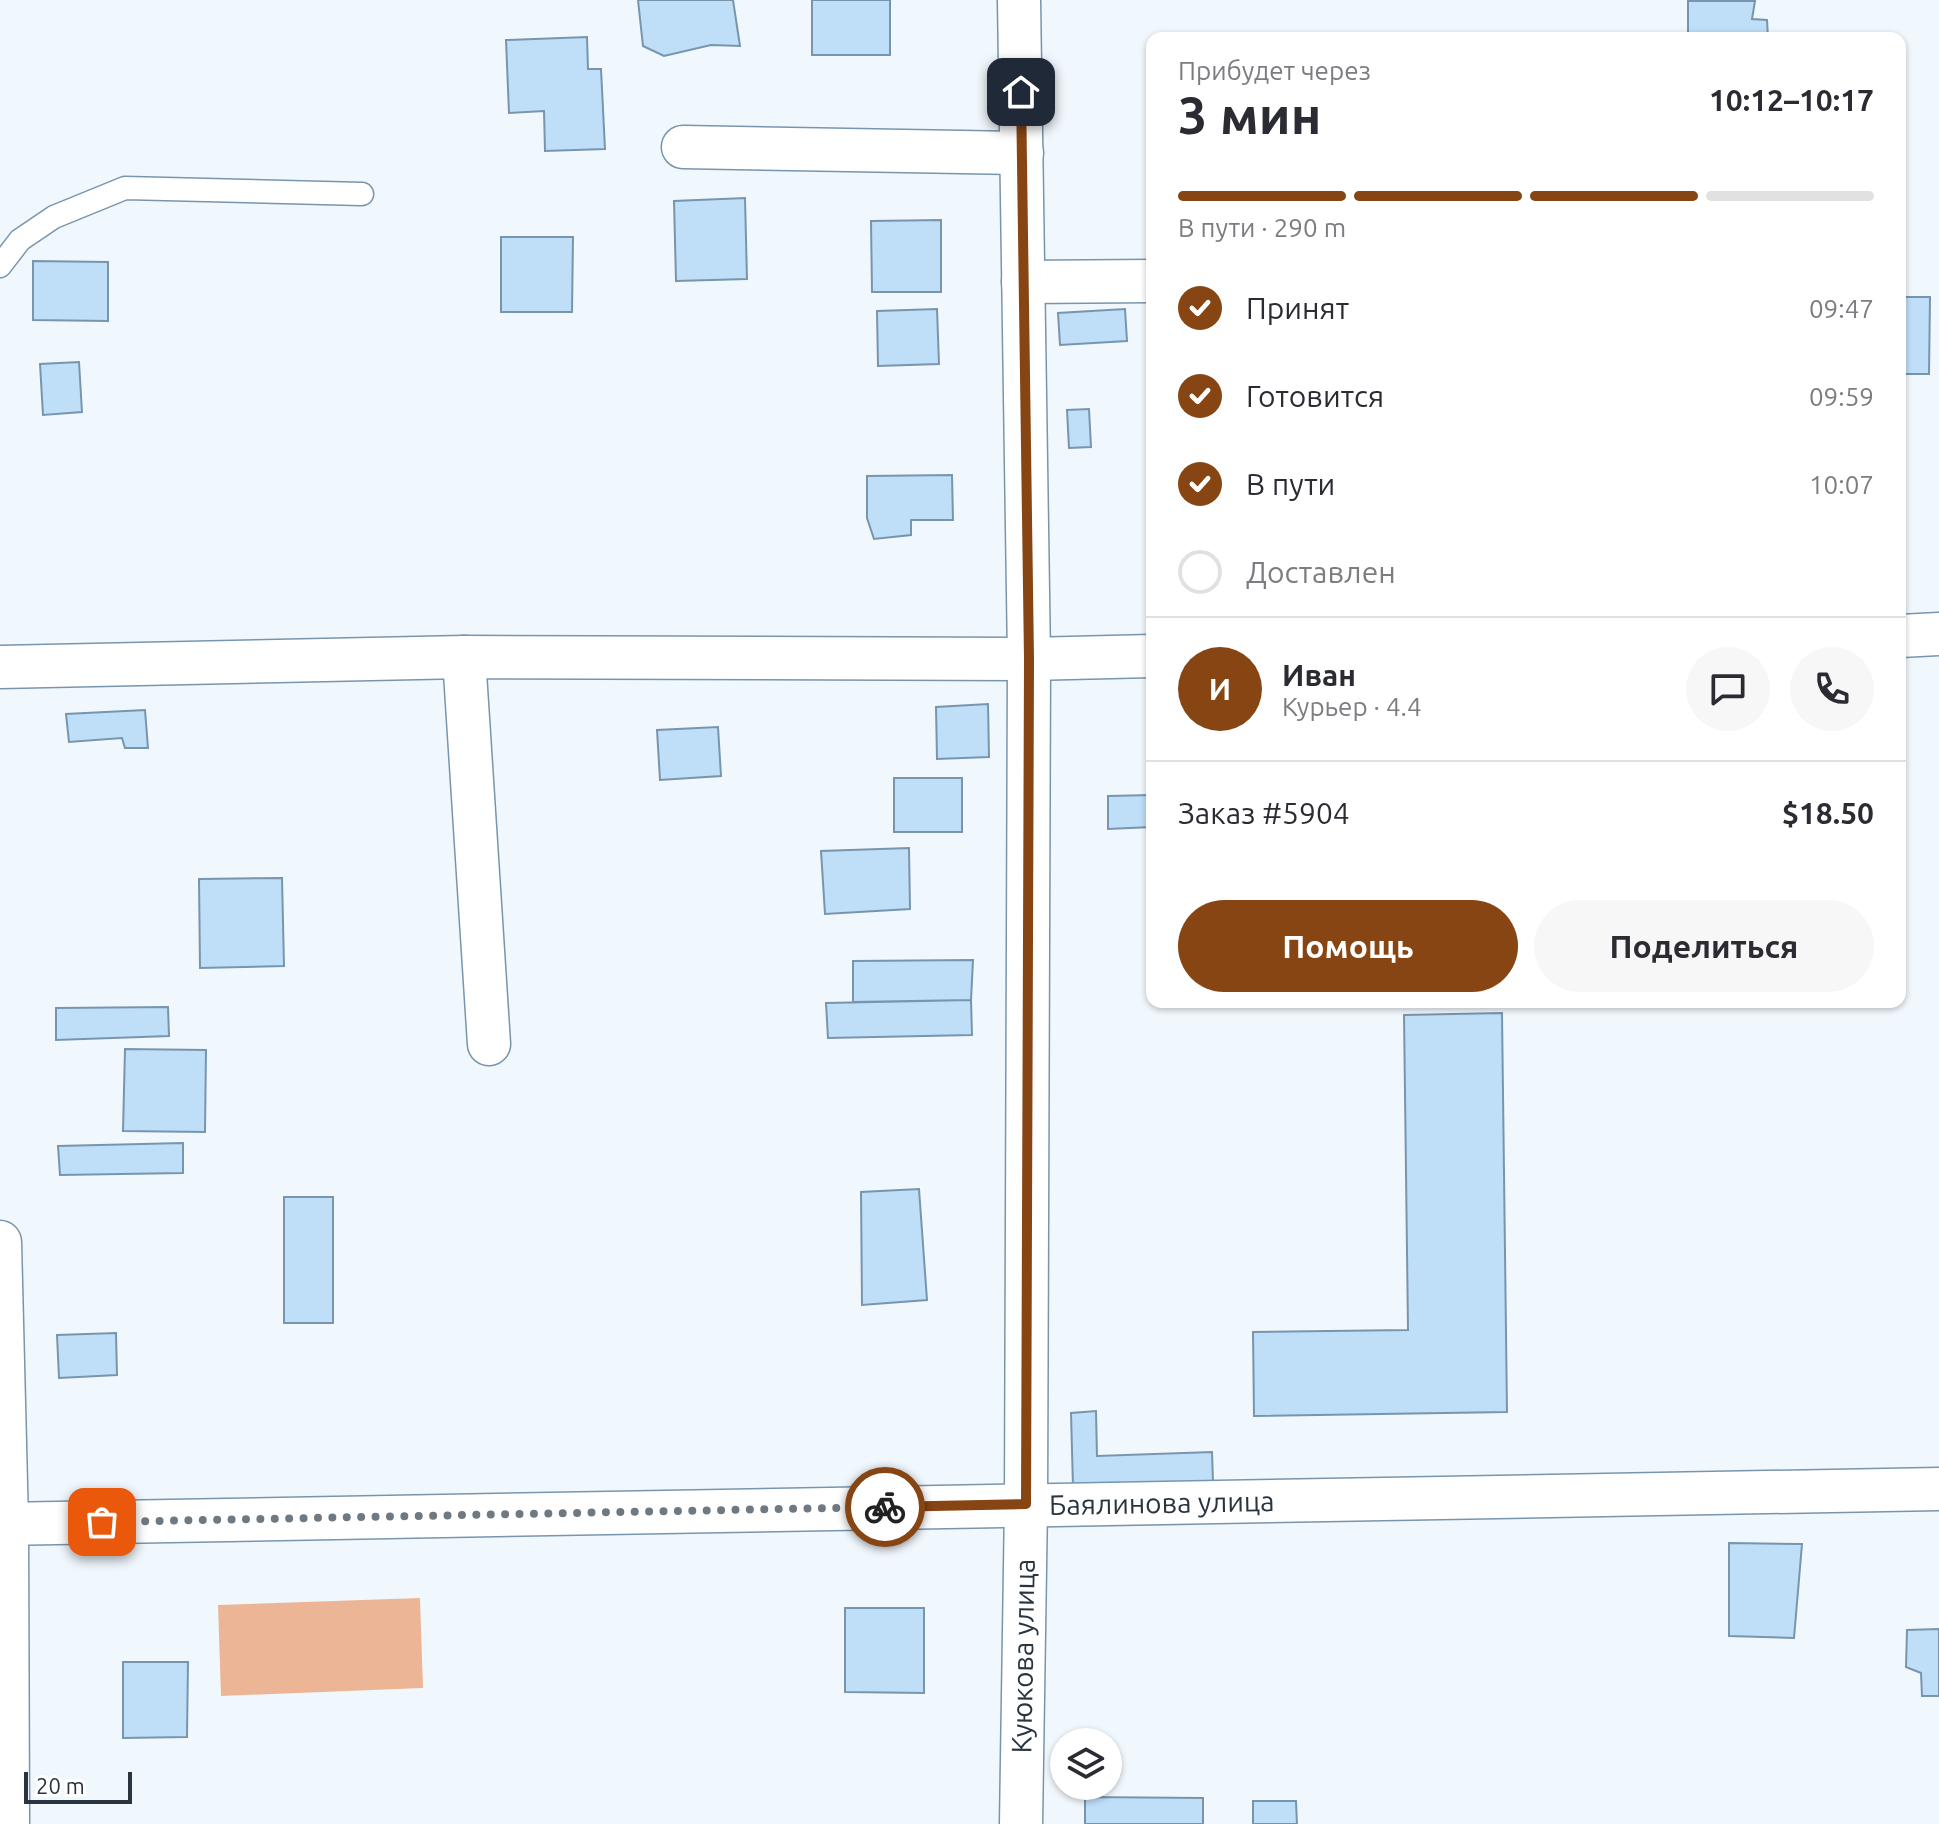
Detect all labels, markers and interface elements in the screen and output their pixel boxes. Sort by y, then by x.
text: Прибудет через [1178,56,1371,85]
pin [987,58,1055,126]
icon: home [999,70,1043,114]
text: 10:12–10:17 [1709,83,1874,117]
text: 3 мин [1178,86,1321,144]
text: В пути · 290 m [1178,213,1346,242]
icon: check [1178,286,1222,330]
text: Принят [1246,291,1349,325]
text: 09:47 [1809,294,1874,323]
icon: check [1178,374,1222,418]
text: Готовится [1246,379,1384,413]
text: 09:59 [1809,382,1874,411]
icon: check [1178,462,1222,506]
text: В пути [1246,467,1335,501]
text: 10:07 [1809,470,1874,499]
text: Доставлен [1246,555,1396,589]
button: chat [1686,647,1770,731]
button: phone [1790,647,1874,731]
text: Иван [1282,658,1356,692]
text: И [1209,672,1231,706]
text: Курьер · 4.4 [1282,692,1422,721]
text: Заказ #5904 [1178,796,1350,830]
text: $18.50 [1782,796,1874,830]
button: Помощь [1178,900,1518,992]
button: Поделиться [1534,900,1874,992]
courier [845,1467,925,1547]
icon: bike [863,1485,907,1529]
street label: Баялинова улица [1049,1485,1275,1520]
pin [68,1488,136,1556]
icon: bag [80,1500,124,1544]
street label: Куюкова улица [1005,1558,1040,1754]
map controls [1050,1728,1122,1800]
button: layers [1050,1728,1122,1800]
scale bar [24,1768,132,1804]
text: 20 m [36,1773,85,1798]

